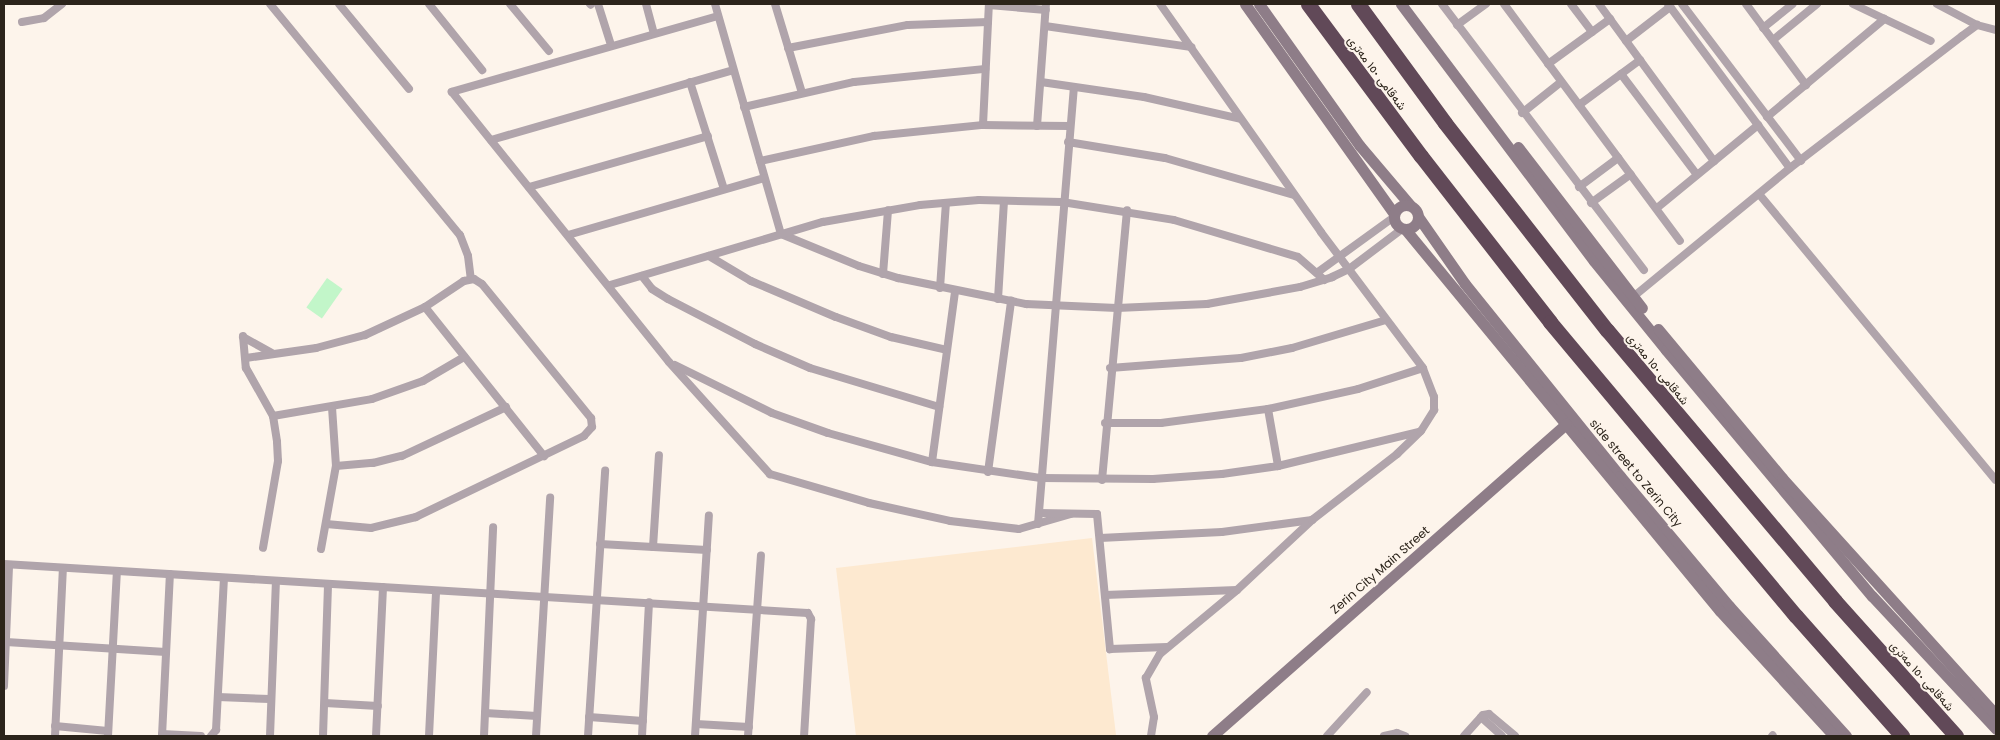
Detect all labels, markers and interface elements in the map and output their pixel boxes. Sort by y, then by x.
street label: شەقامی ١٥٠ مەتری [1345,33,1409,113]
street label: شەقامی ١٥٠ مەتری [1624,330,1692,408]
street label: side street to Zerin City [1587,416,1685,530]
street label: Zerin City Main Street [1328,523,1432,617]
street label: شەقامی ١٥٠ مەتری [1887,638,1957,714]

